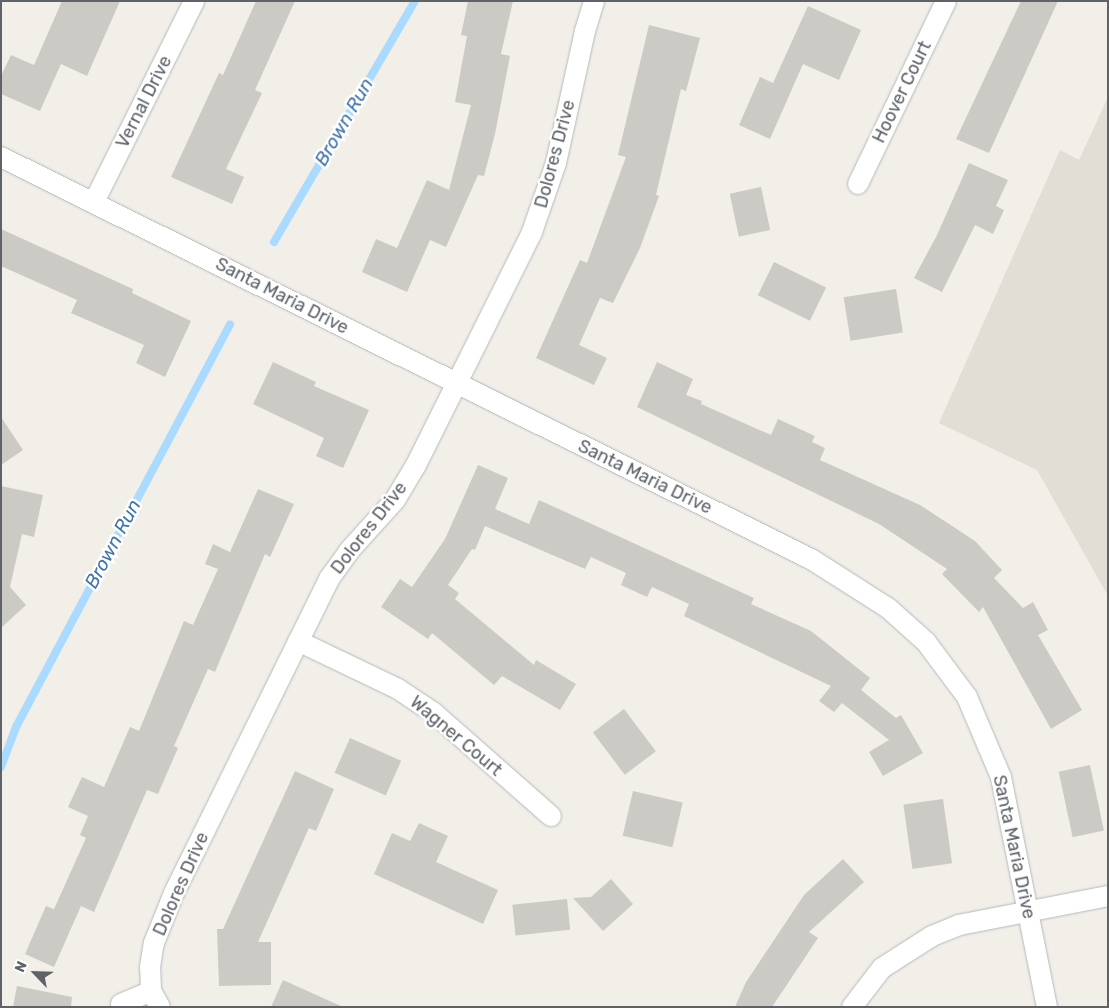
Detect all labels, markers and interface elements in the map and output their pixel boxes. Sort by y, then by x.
street label: Hoover Court [868,37,936,147]
street label: Vernal Drive [112,52,176,152]
water label: Brown Run [310,74,378,170]
street label: Dolores Drive [530,98,580,210]
street label: Santa Maria Drive [212,253,352,339]
street label: Santa Maria Drive [574,435,716,519]
street label: Dolores Drive [326,478,412,578]
water label: Brown Run [80,496,146,592]
street label: Wagner Court [405,691,507,781]
street label: Santa Maria Drive [988,773,1040,921]
street label: Dolores Drive [149,829,213,939]
north arrow [10,948,60,998]
text: N [11,959,31,975]

